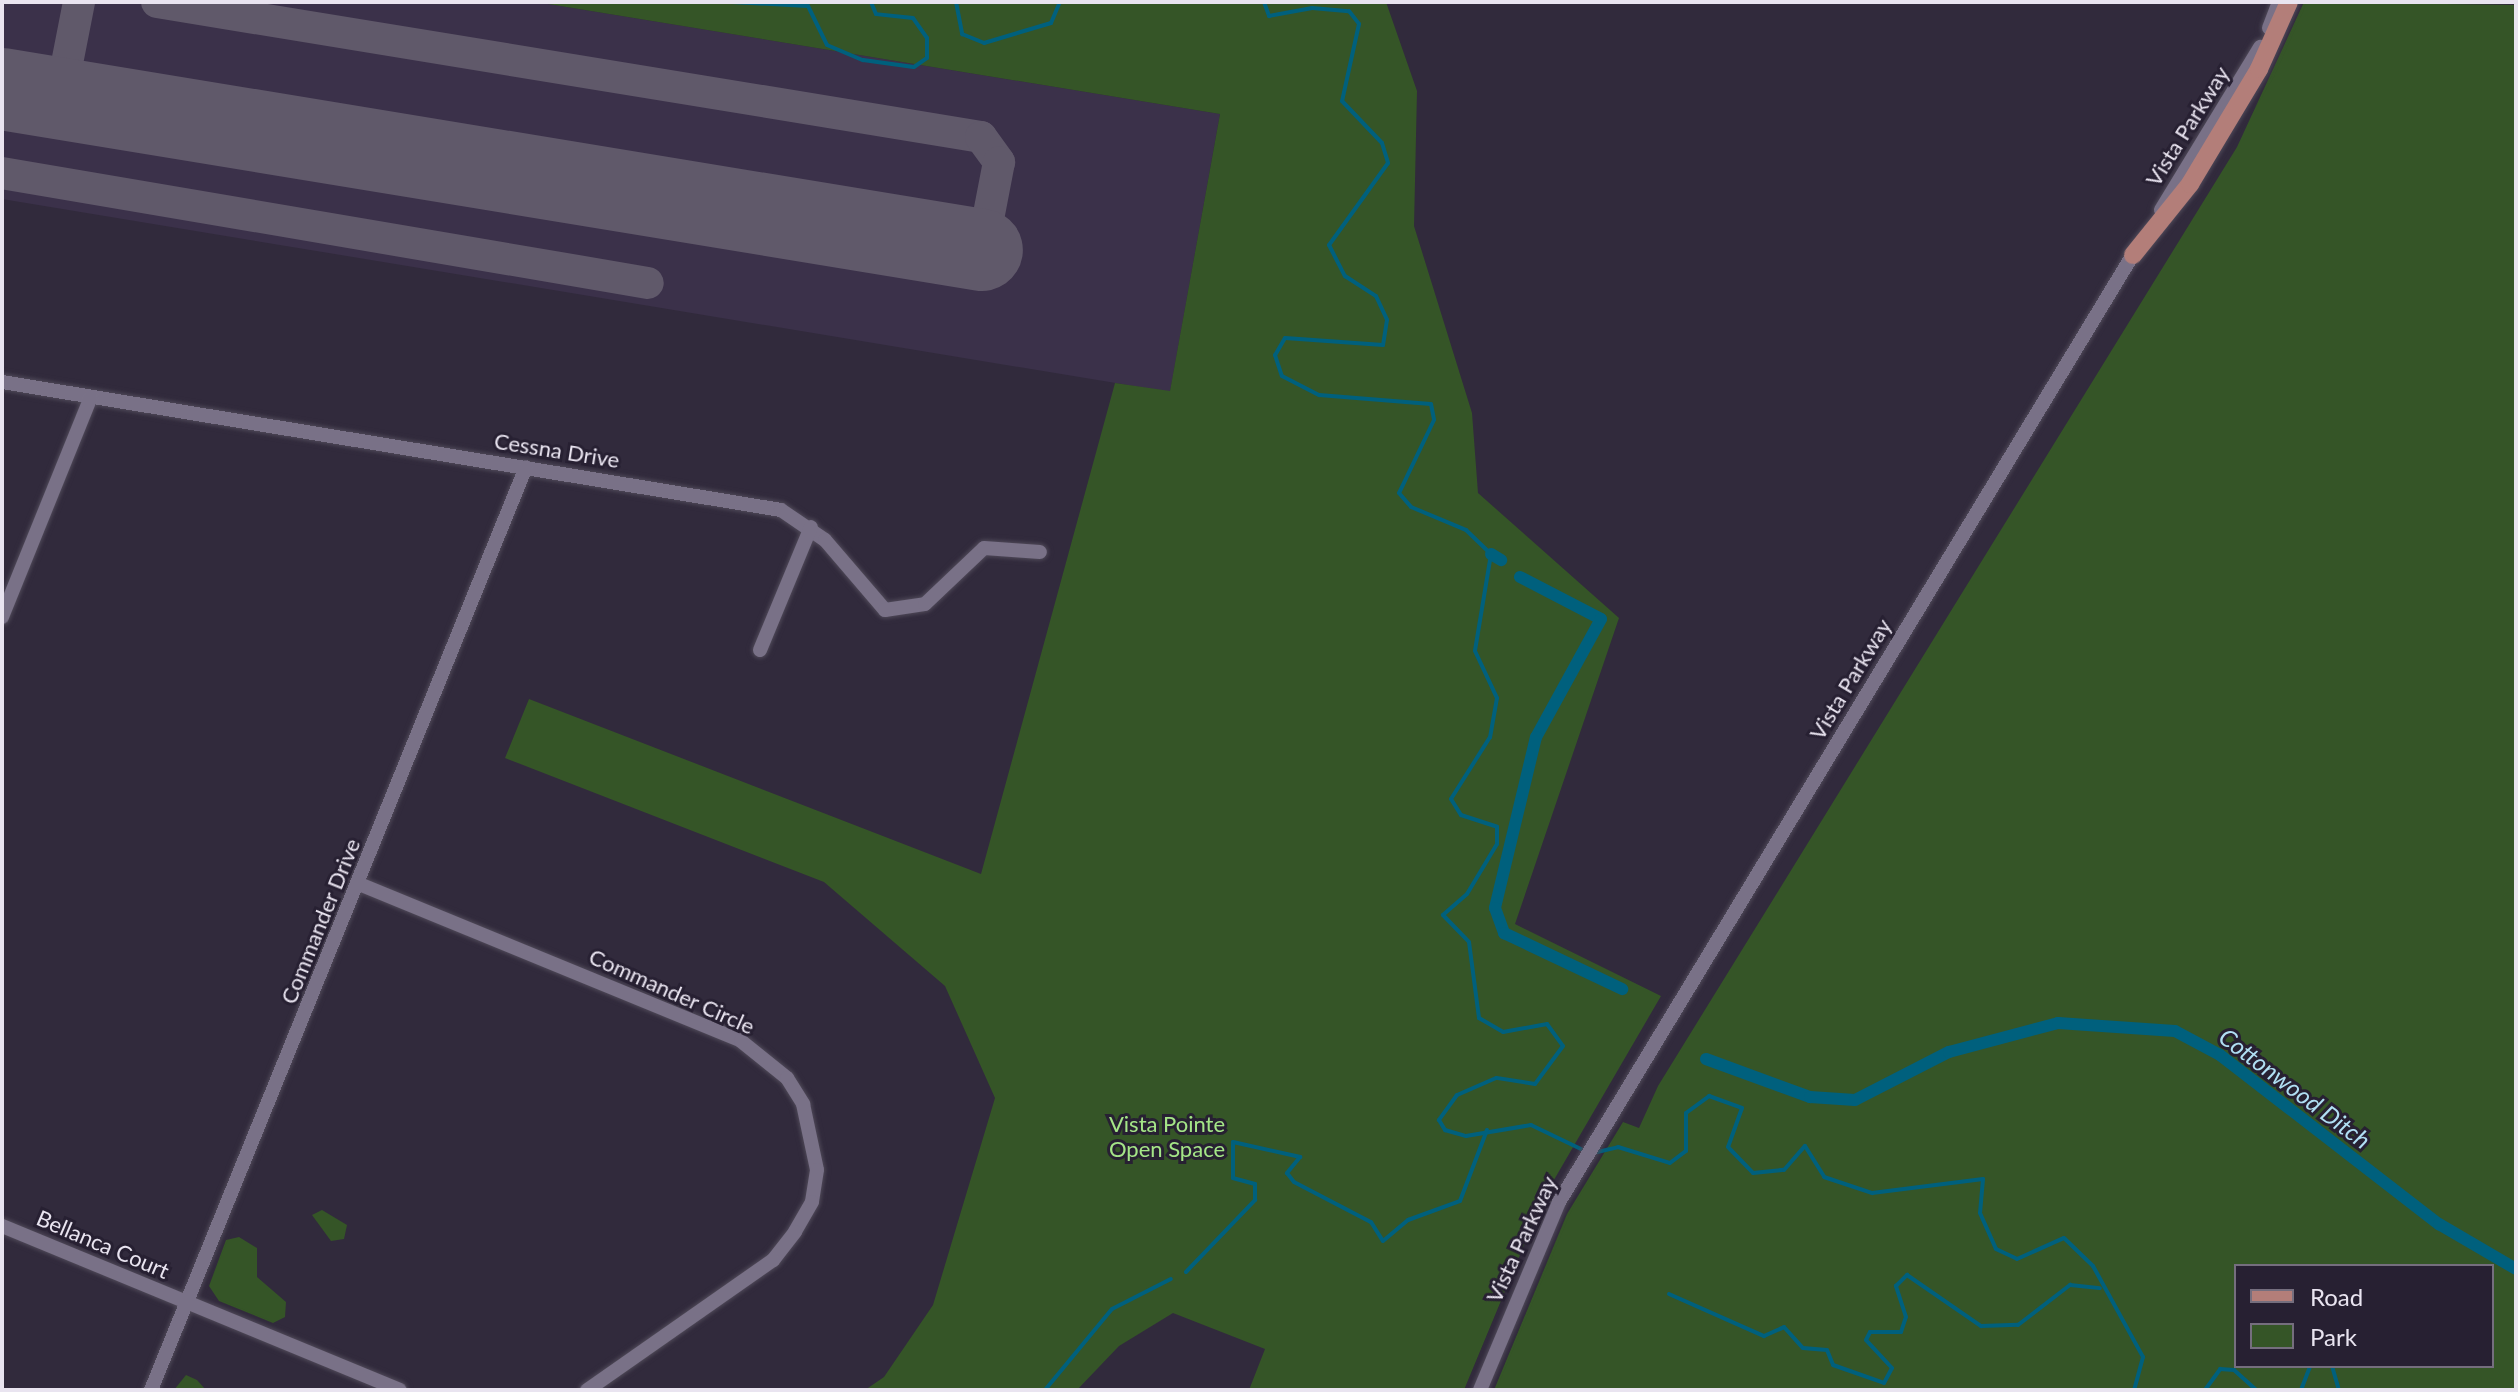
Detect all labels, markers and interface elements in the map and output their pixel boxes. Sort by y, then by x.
street label: Vista Parkway [2140,61,2234,191]
street label: Cessna Drive [492,427,622,473]
street label: Vista Parkway [1804,614,1896,744]
street label: Commander Drive [275,834,365,1008]
street label: Commander Circle [585,943,759,1039]
water label: Cottonwood Ditch [2214,1022,2376,1154]
park label: Vista Pointe Open Space [1109,1110,1225,1162]
street label: Vista Parkway [1480,1172,1562,1306]
street label: Bellanca Court [33,1204,173,1284]
legend [2234,1264,2494,1368]
text: Road [2310,1282,2363,1311]
text: Park [2310,1322,2357,1351]

